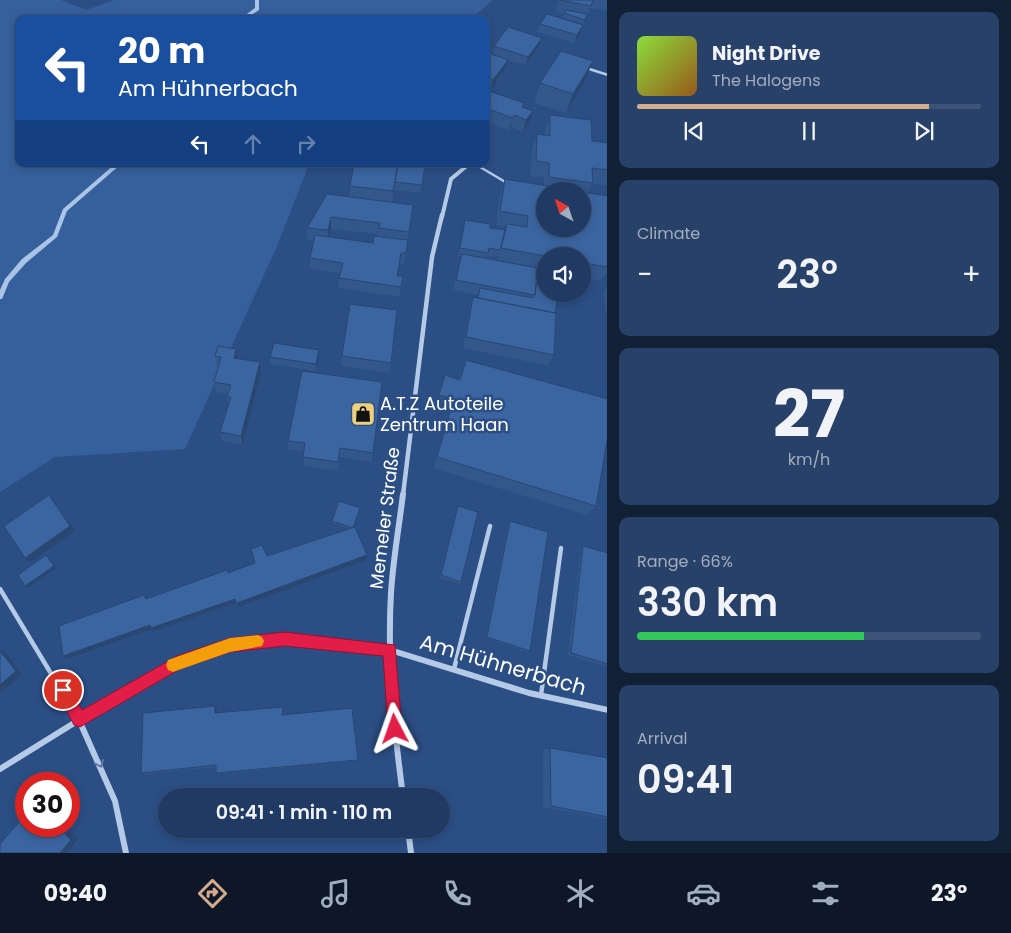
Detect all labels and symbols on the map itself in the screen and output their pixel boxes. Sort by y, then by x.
north arrow [536,182,591,238]
place label: A.T.Z Autoteile Zentrum Haan [380,391,509,437]
shop icon: A.T.Z Autoteile Zentrum Haan [350,401,376,427]
street label: Memeler Straße [363,446,406,590]
street label: Am Hühnerbach [417,627,590,702]
pin [42,669,84,711]
position arrow [368,702,420,754]
one-way arrow [93,759,104,768]
speed limit sign: 30 [15,772,80,837]

